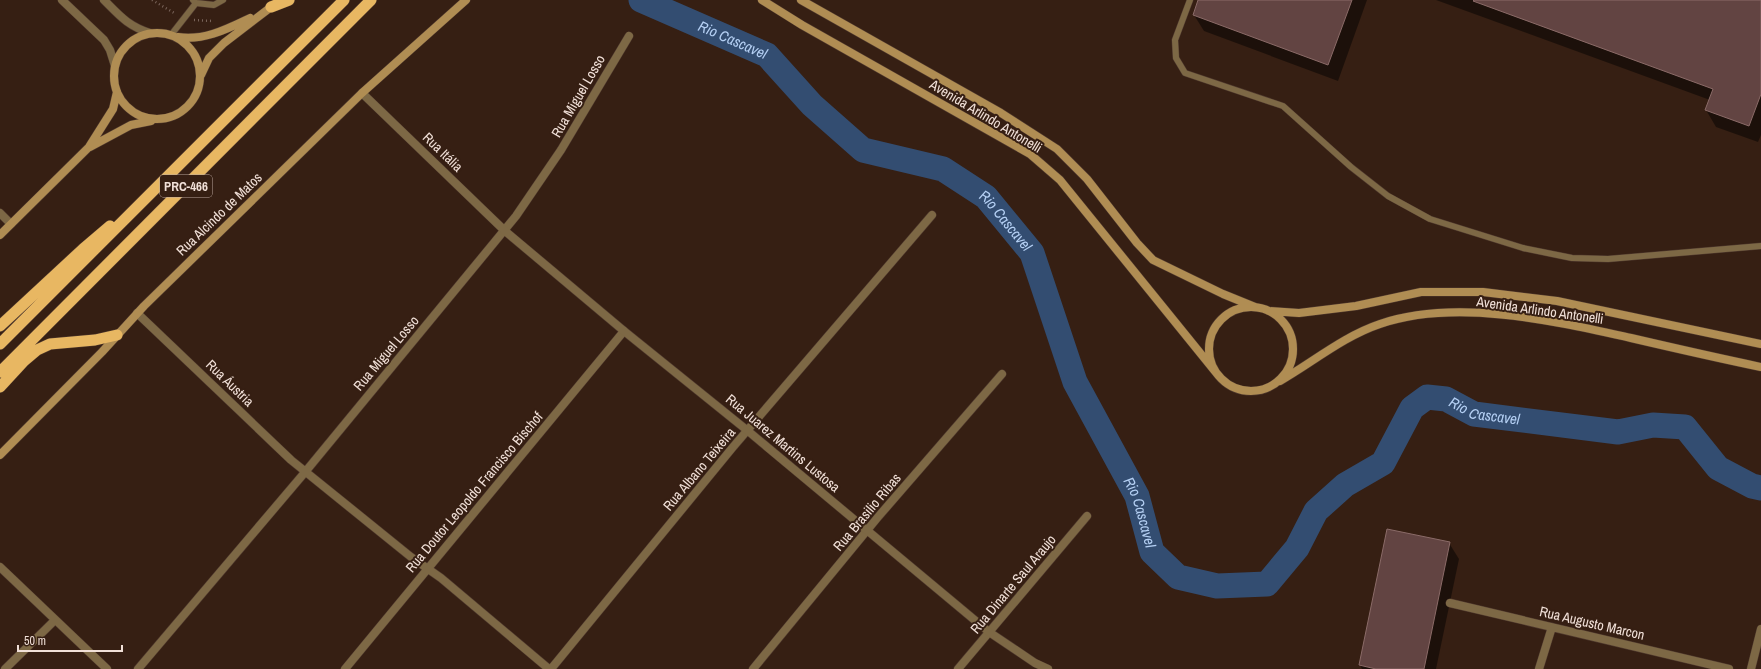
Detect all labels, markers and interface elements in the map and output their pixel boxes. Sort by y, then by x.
water label: Rio Cascavel [695,15,771,64]
street label: Rua Miguel Losso [547,51,609,141]
street label: Avenida Arlindo Antonelli [926,75,1046,157]
street label: Rua Itália [419,128,467,176]
street label: Rua Alcindo de Matos [172,168,266,259]
road number: PRC-466 [160,175,212,197]
water label: Rio Cascavel [976,185,1037,256]
street label: Avenida Arlindo Antonelli [1474,292,1605,328]
street label: Rua Miguel Losso [349,312,423,394]
street label: Rua Áustria [202,356,258,411]
street label: Rua Juarez Martins Lustosa [722,390,844,496]
water label: Rio Cascavel [1445,391,1521,430]
street label: Rua Doutor Leopoldo Francisco Bischof [401,407,547,576]
street label: Rua Albano Teixeira [659,423,739,514]
street label: Rua Brasilio Ribas [829,469,905,555]
water label: Rio Cascavel [1119,473,1161,550]
street label: Rua Dinarte Saul Araujo [966,531,1060,637]
street label: Rua Augusto Marcon [1538,602,1646,644]
scale bar [18,627,122,653]
text: 50 m [24,633,46,649]

